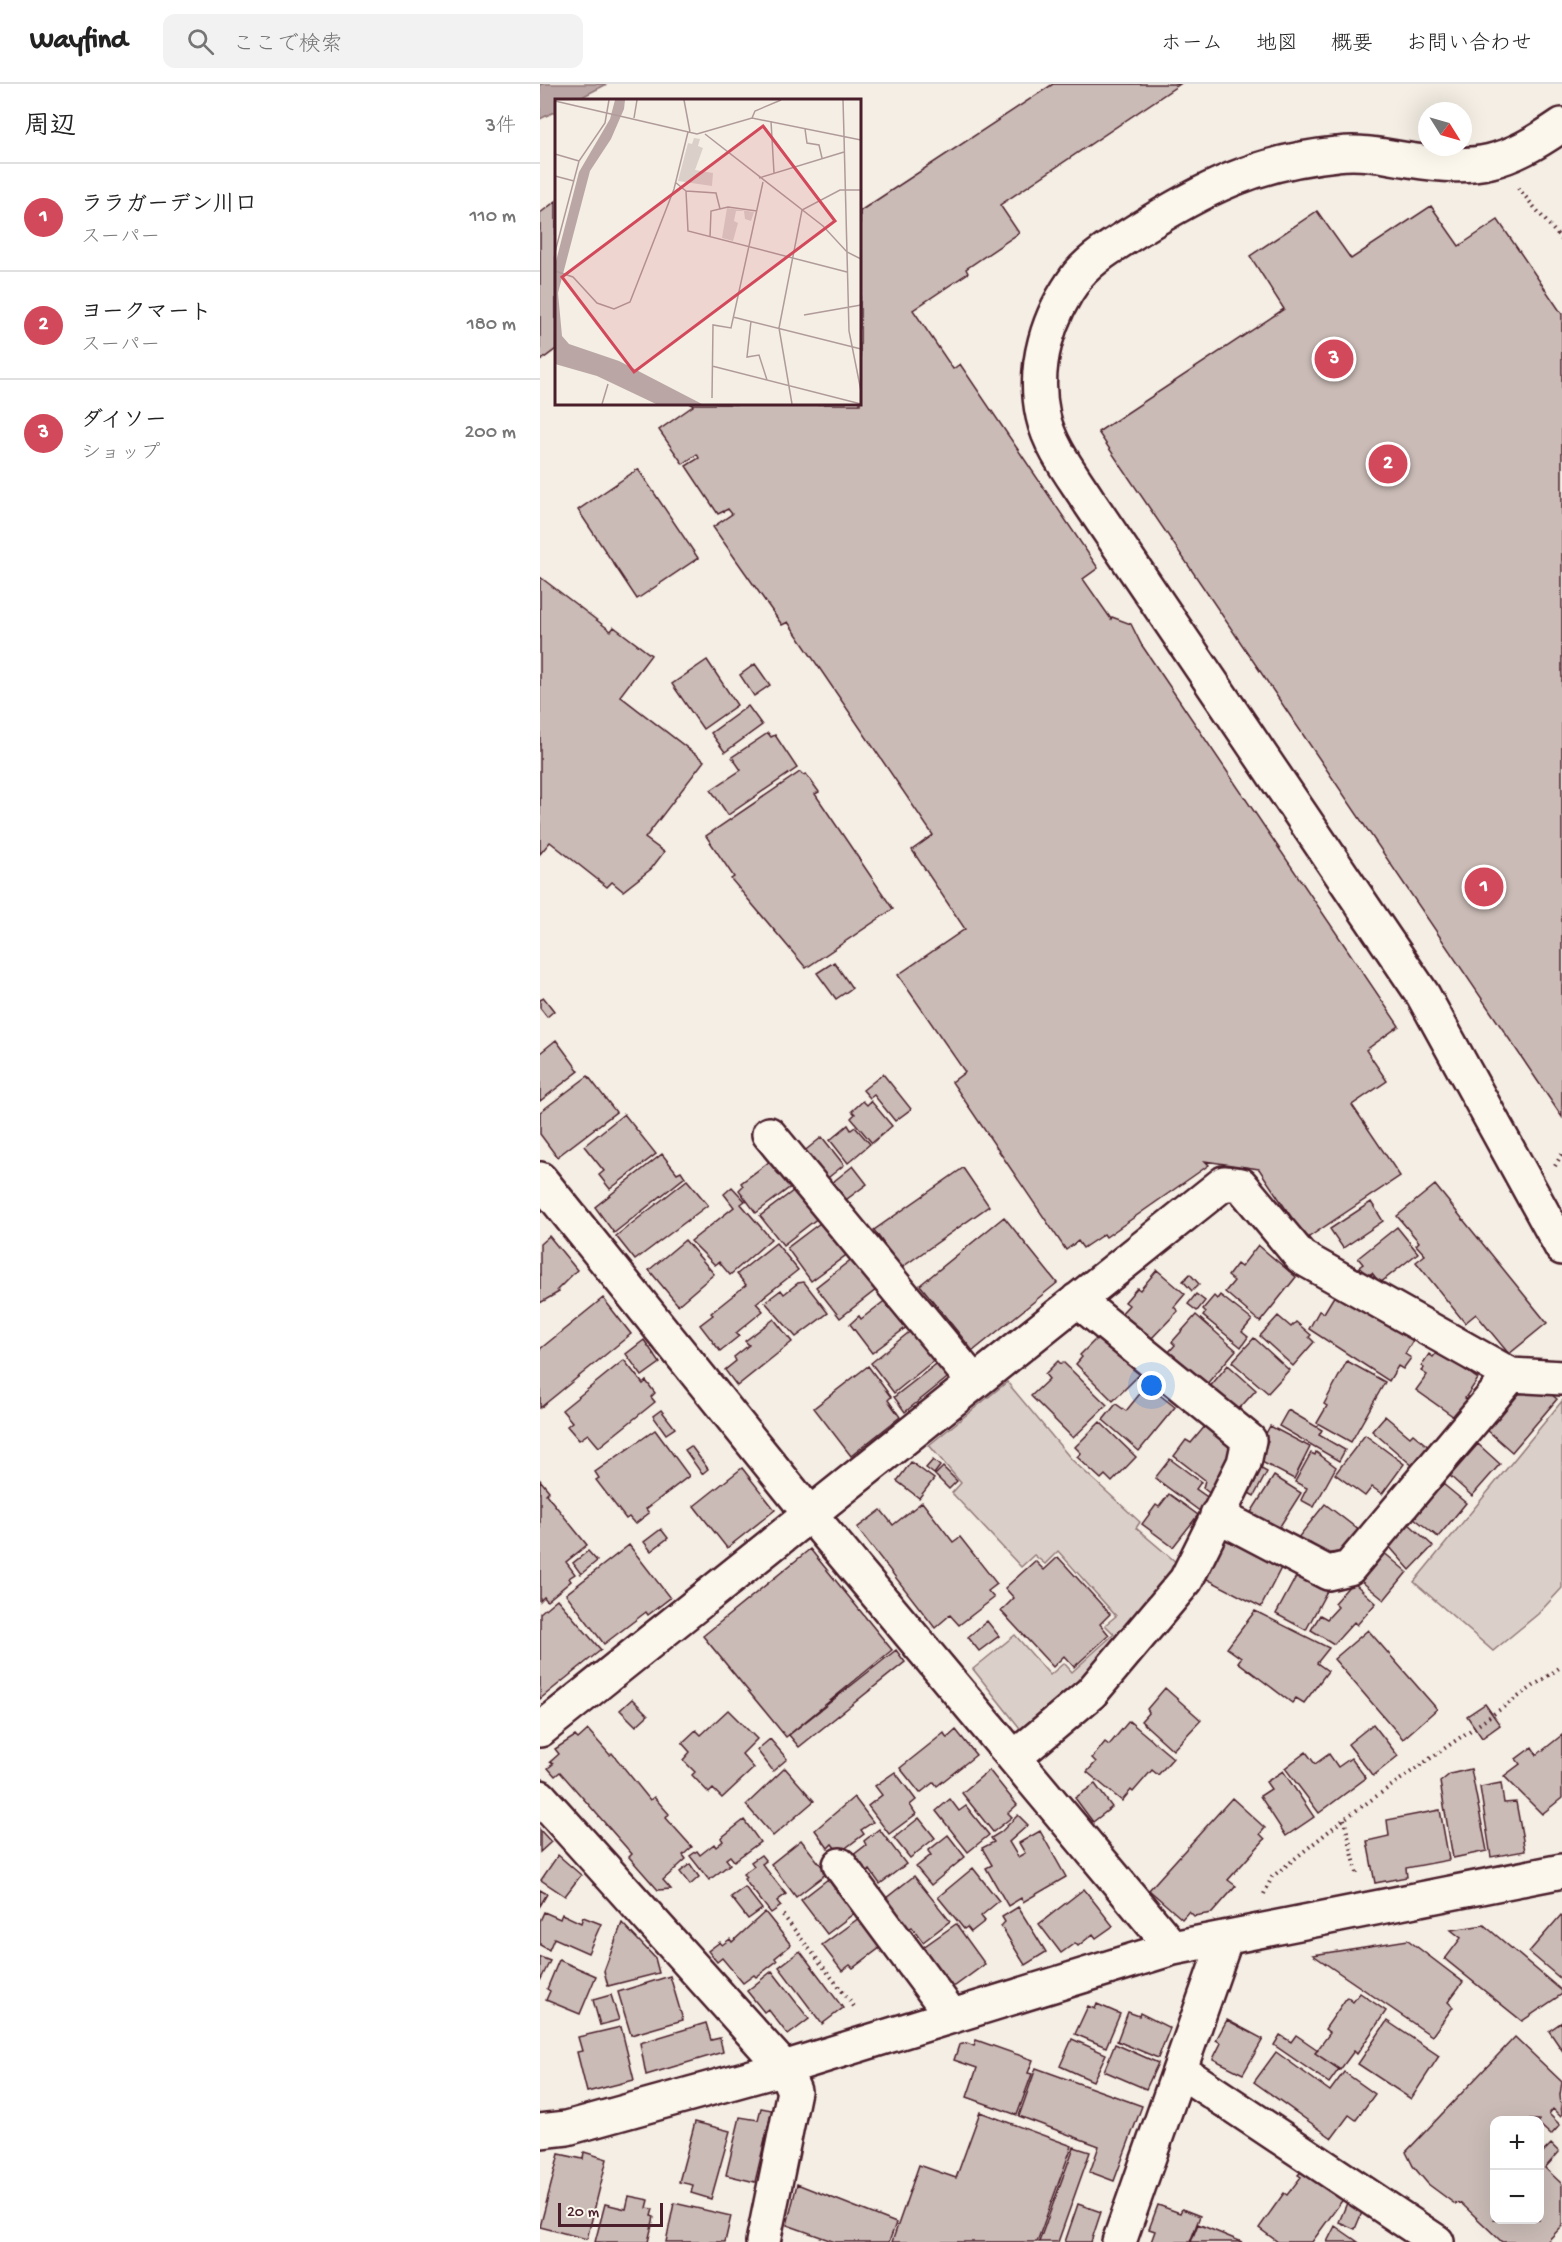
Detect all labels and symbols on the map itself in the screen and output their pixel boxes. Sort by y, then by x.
inset map [555,99,861,405]
north arrow [1418,102,1472,156]
pin: 3 [1314,336,1354,382]
pin: 2 [1368,442,1408,487]
pin: 1 [1464,864,1504,910]
your location [1137,1371,1166,1400]
scale bar [558,2200,663,2228]

